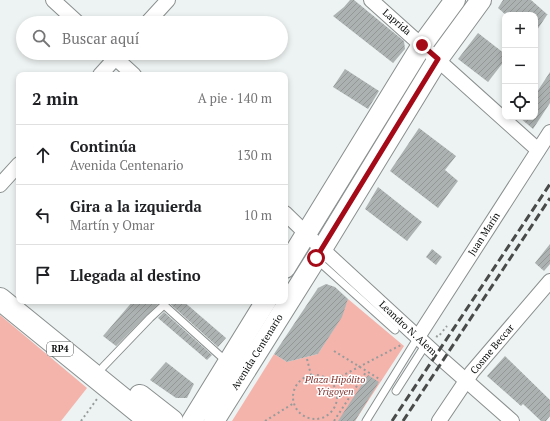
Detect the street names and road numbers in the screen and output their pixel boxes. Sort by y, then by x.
street label: Laprida [380,6,414,38]
street label: Juan Marín [465,210,503,258]
street label: Leandro N. Alem [376,298,440,358]
street label: Avenida Centenario [228,311,286,392]
street label: Cosme Beccar [467,321,517,377]
road number: RP4 [47,342,73,356]

